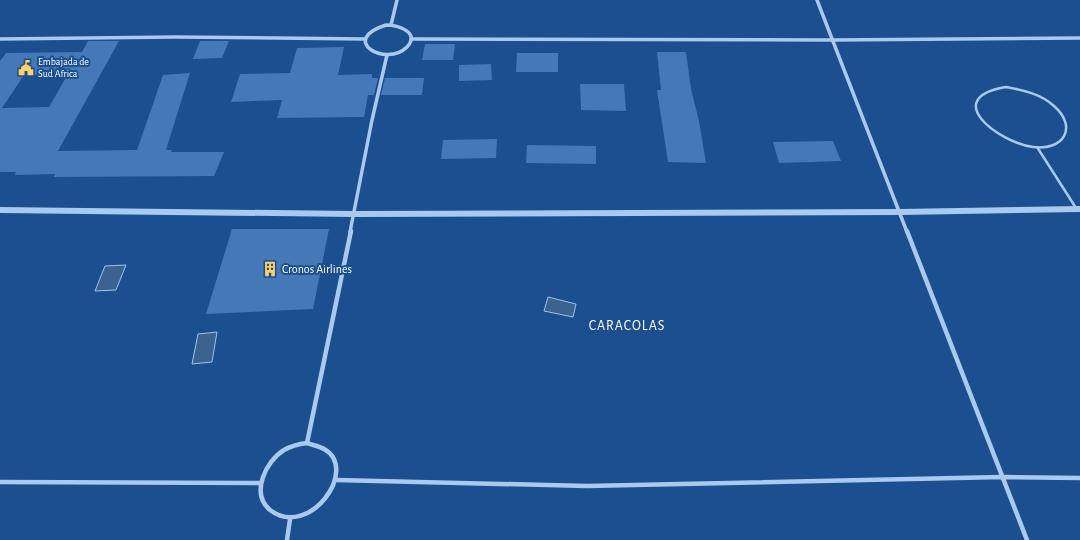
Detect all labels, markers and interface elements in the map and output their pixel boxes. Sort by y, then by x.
place label: Embajada de Sud Africa [38,57,89,79]
public building icon: Embajada de Sud Africa [17,59,35,77]
building icon: Cronos Airlines [261,260,279,278]
place label: Cronos Airlines [282,263,352,275]
district label: CARACOLAS [589,319,665,333]

